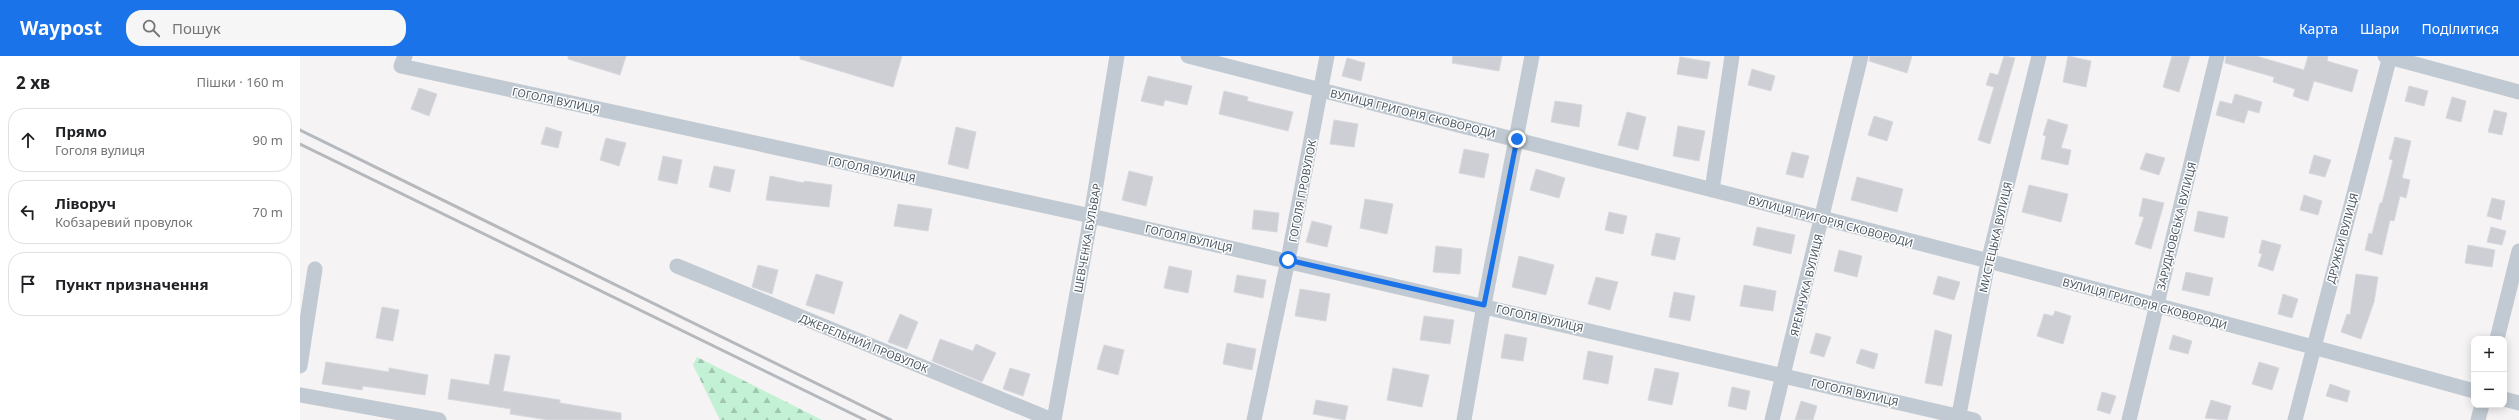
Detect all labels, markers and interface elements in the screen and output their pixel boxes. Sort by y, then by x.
search box [126,10,406,46]
text: Waypost [20,15,102,41]
icon: search [140,17,162,39]
text: Пошук [172,18,221,38]
text: Карта [2299,19,2338,38]
text: Шари [2360,19,2399,38]
text: Поділитися [2421,19,2499,38]
text: 2 хв [16,71,50,94]
text: Пішки · 160 m [196,73,284,91]
street label: ГОГОЛЯ ВУЛИЦЯ [511,83,601,117]
street label: ВУЛИЦЯ ГРИГОРІЯ СКОВОРОДИ [1329,85,1497,141]
text: Прямо [55,121,107,141]
icon: ahead [17,129,39,151]
route end [1508,130,1526,148]
text: 90 m [253,131,283,149]
street label: ГОГОЛЯ ПРОВУЛОК [1285,138,1319,243]
text: Гоголя вулиця [55,141,145,159]
street label: ГОГОЛЯ ВУЛИЦЯ [827,152,917,186]
street label: ЗАРУДНОВСЬКА ВУЛИЦЯ [2153,160,2199,292]
street label: МИСТЕЦЬКА ВУЛИЦЯ [1975,180,2015,294]
street label: ШЕВЧЕНКА БУЛЬВАР [1070,182,1104,294]
street label: ДРУЖБИ ВУЛИЦЯ [2323,191,2361,285]
street label: ВУЛИЦЯ ГРИГОРІЯ СКОВОРОДИ [1747,192,1915,250]
text: Ліворуч [55,193,116,213]
icon: left [17,201,39,223]
text: 70 m [253,203,283,221]
text: Кобзаревий провулок [55,213,193,231]
street label: ГОГОЛЯ ВУЛИЦЯ [1144,221,1234,255]
street label: ЯРЕМЧУКА ВУЛИЦЯ [1786,232,1826,338]
route start [1279,251,1297,269]
icon: arrive [17,273,39,295]
text: Пункт призначення [55,274,209,294]
street label: ВУЛИЦЯ ГРИГОРІЯ СКОВОРОДИ [2061,274,2229,332]
street label: ГОГОЛЯ ВУЛИЦЯ [1495,301,1585,335]
street label: ДЖЕРЕЛЬНИЙ ПРОВУЛОК [797,310,931,376]
map controls [2471,336,2507,408]
button: + [2471,336,2507,372]
button: − [2471,372,2507,408]
street label: ГОГОЛЯ ВУЛИЦЯ [1810,375,1900,409]

